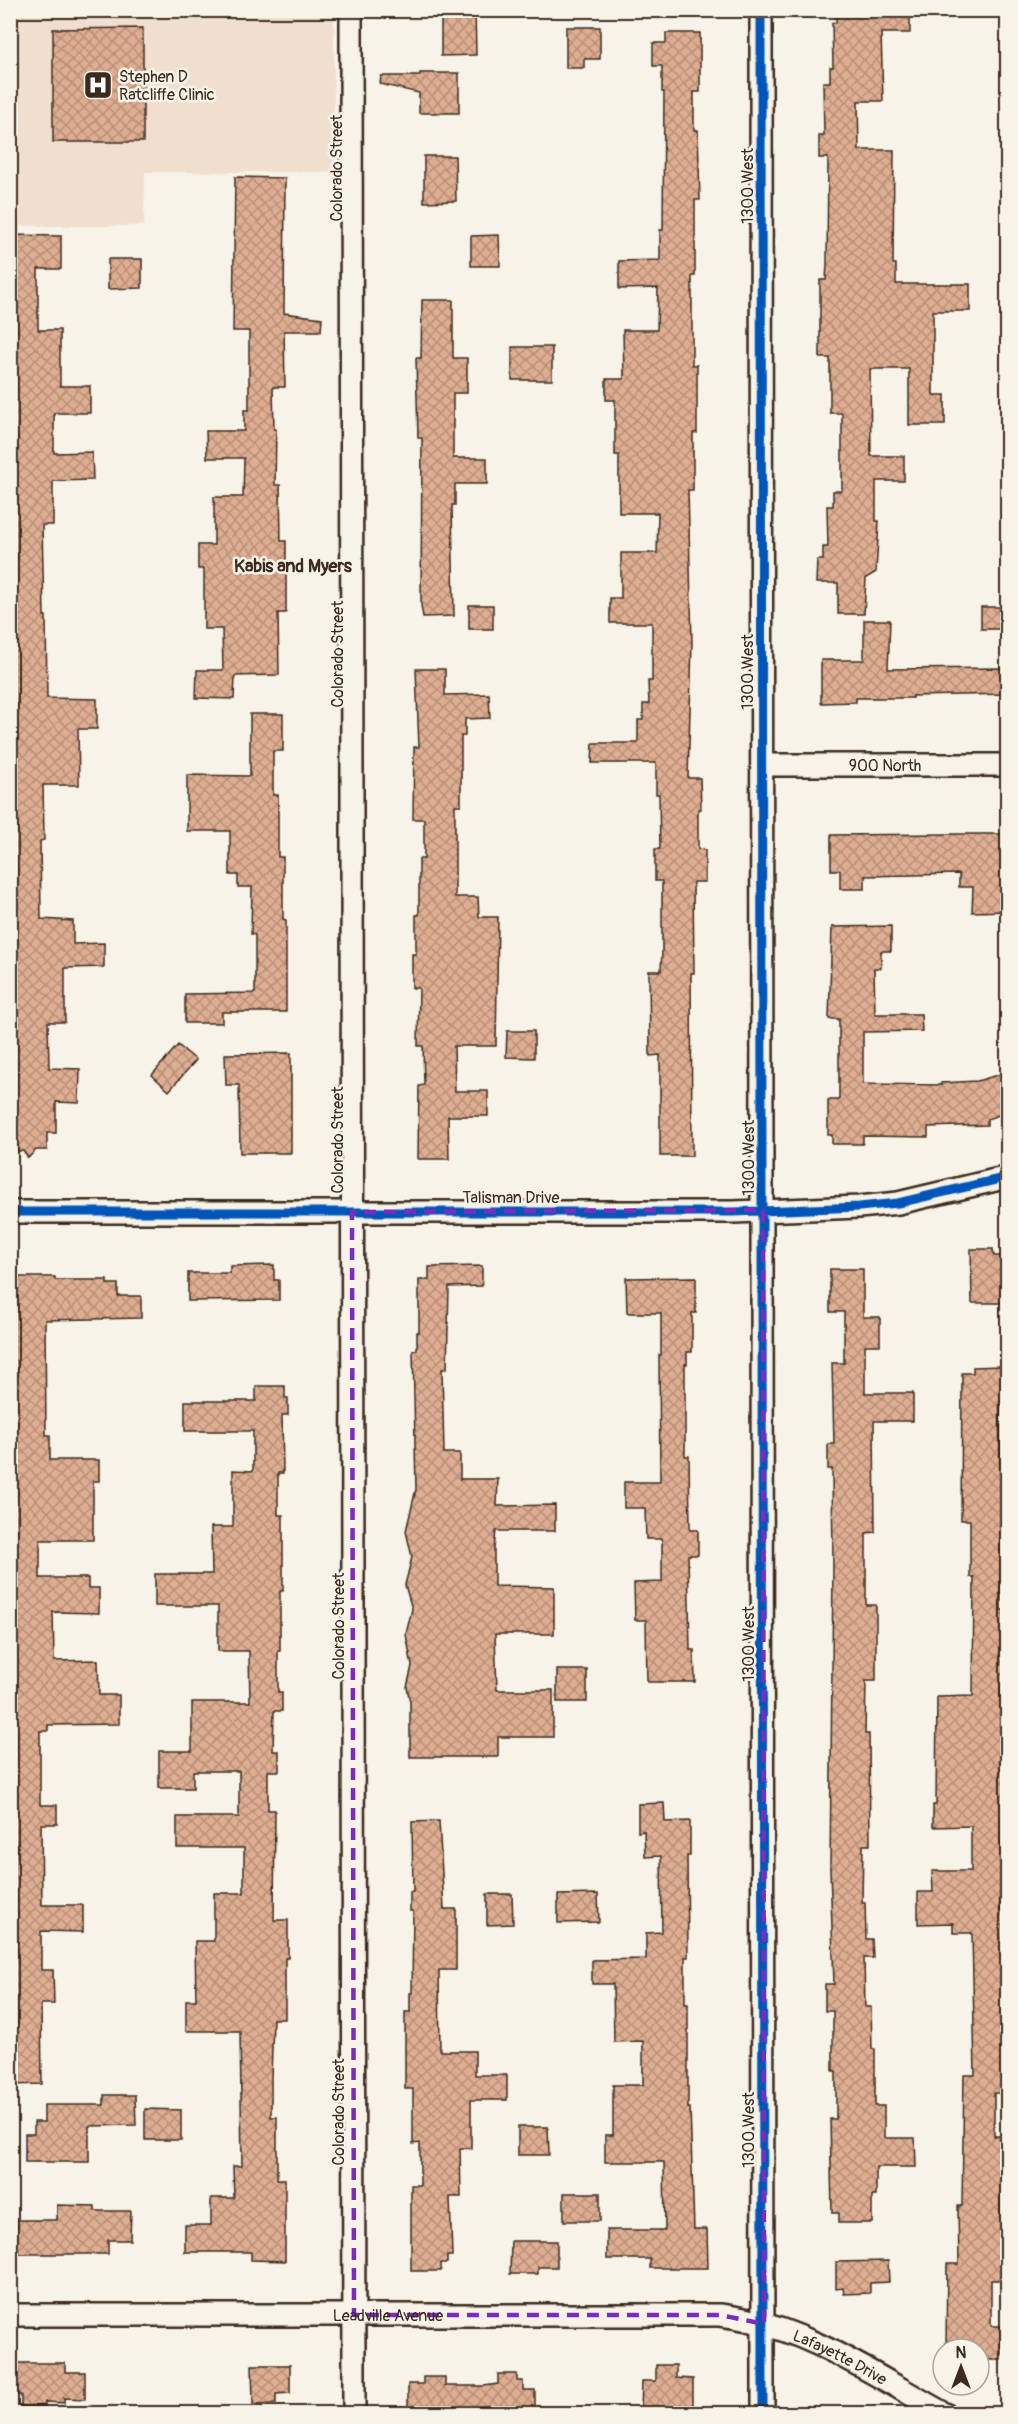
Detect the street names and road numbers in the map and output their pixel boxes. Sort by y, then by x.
street label: Colorado Street [327,114,347,222]
street label: 1300 West [738,148,758,224]
street label: Colorado Street [328,600,348,708]
street label: 1300 West [738,634,758,710]
street label: 900 North [849,756,921,776]
street label: Colorado Street [328,1086,348,1194]
street label: 1300 West [739,1120,759,1196]
street label: Talisman Drive [462,1188,560,1208]
street label: Colorado Street [329,1572,349,1680]
street label: 1300 West [739,1606,759,1682]
street label: Colorado Street [329,2058,349,2166]
street label: 1300 West [739,2092,759,2168]
street label: Leadville Avenue [333,2306,443,2326]
street label: Lafayette Drive [790,2326,890,2390]

